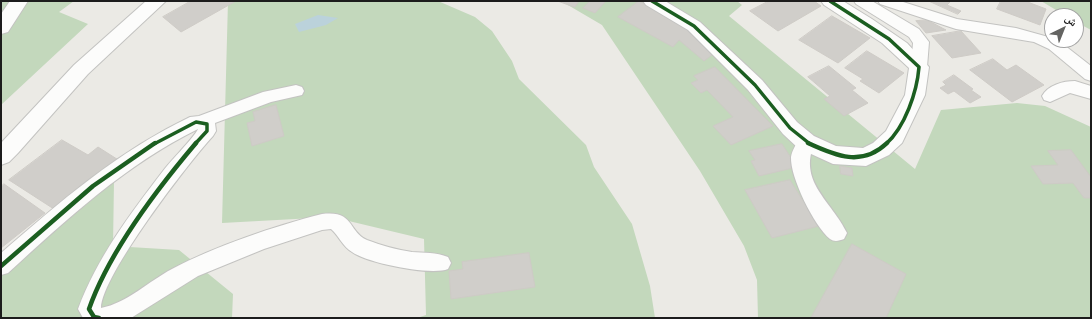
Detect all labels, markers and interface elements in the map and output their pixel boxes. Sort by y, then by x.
north arrow [1044,8,1084,48]
text: ش [1063,11,1081,28]

